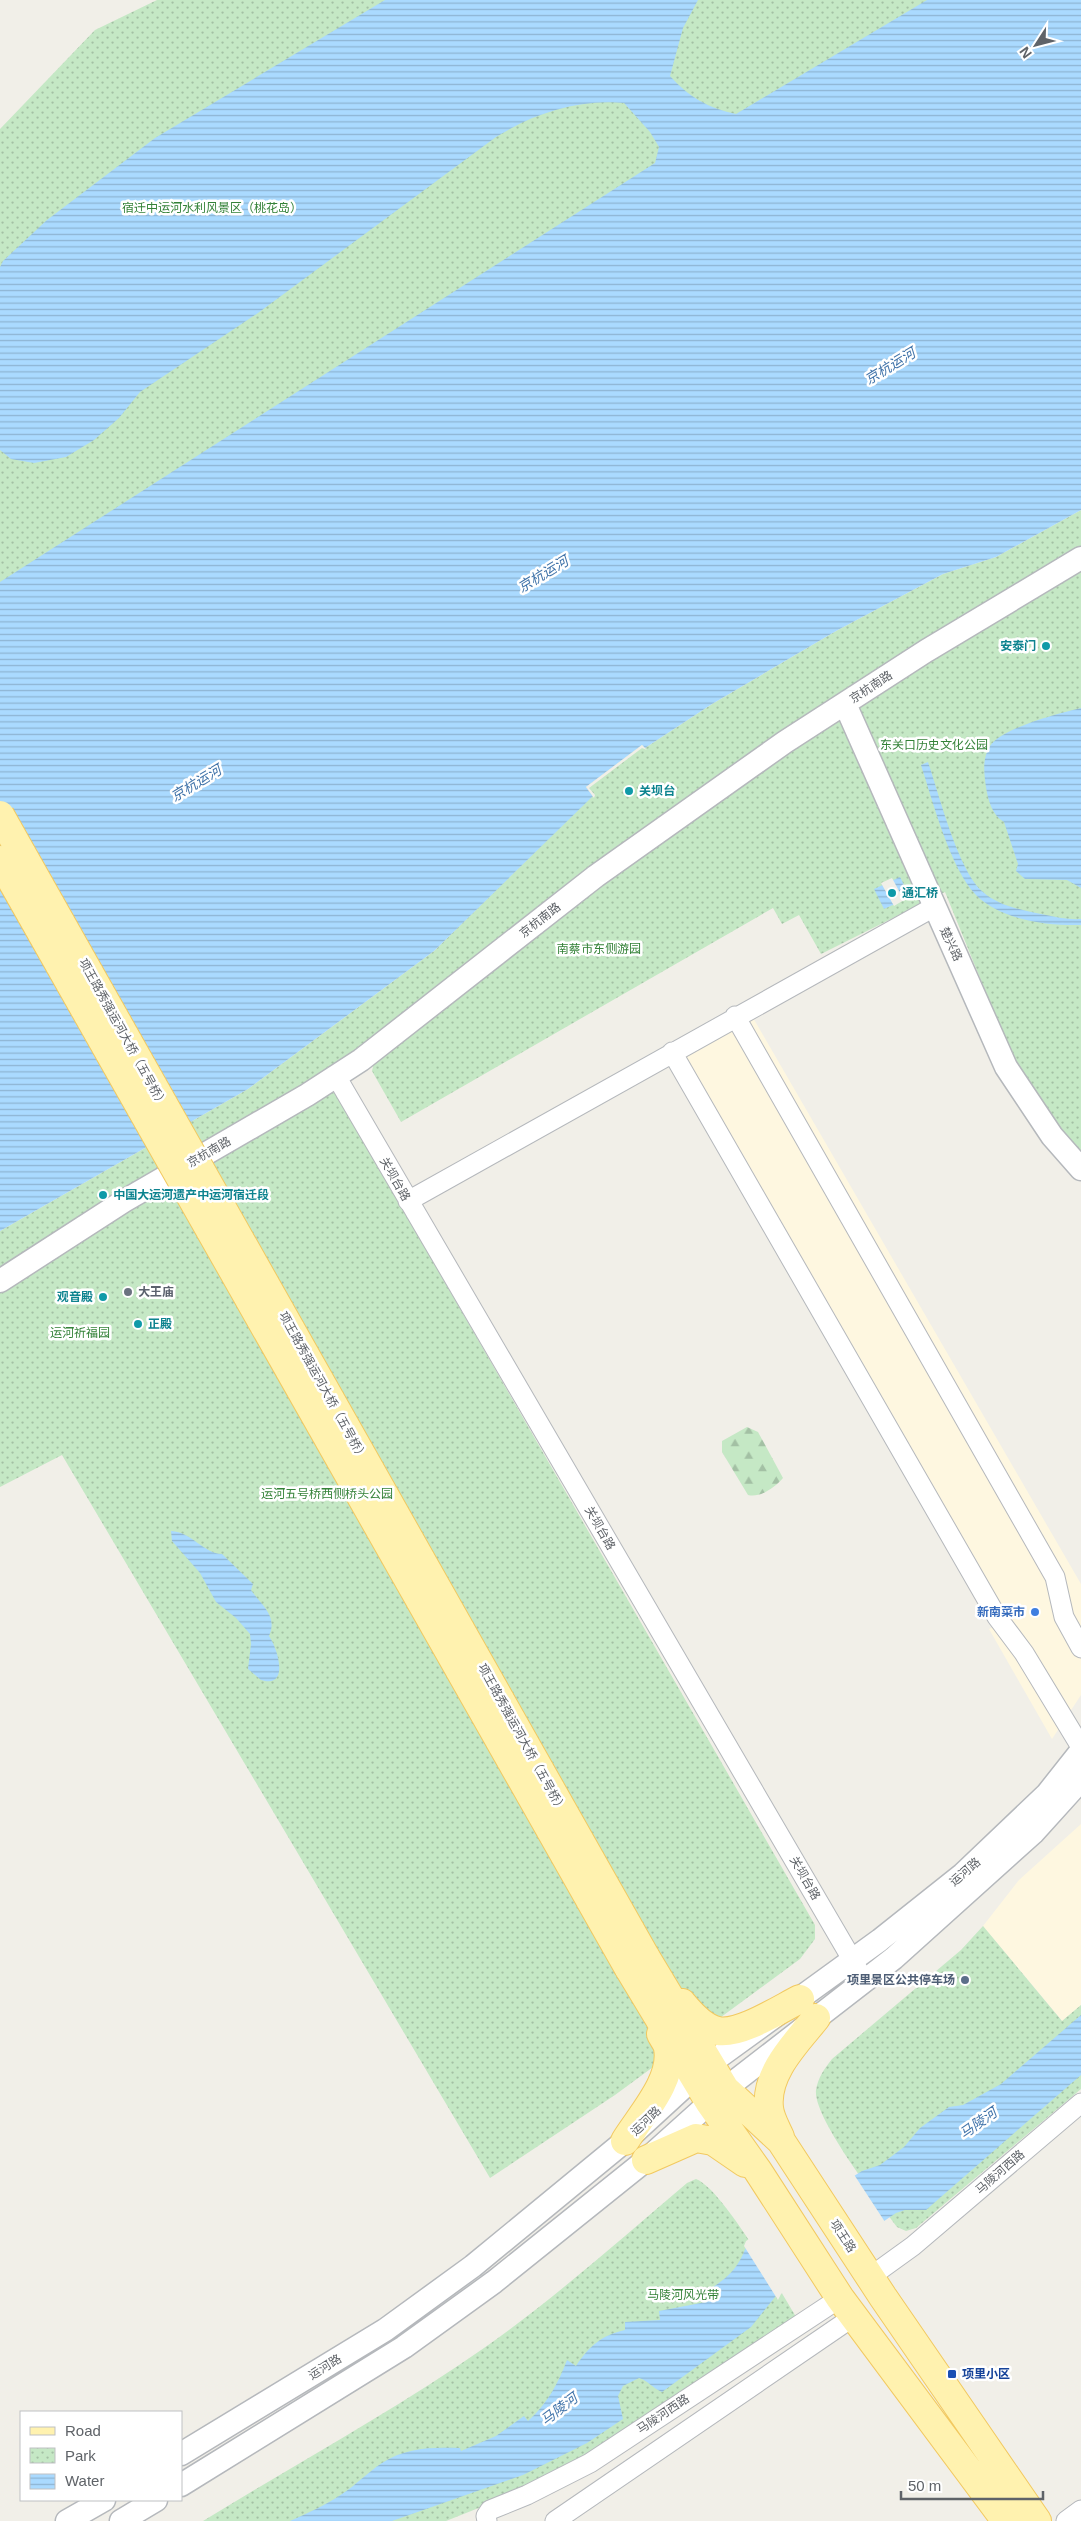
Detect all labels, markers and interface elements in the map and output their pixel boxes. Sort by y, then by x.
north arrow [1011,20,1061,70]
text: N [1016,44,1035,61]
park label: 宿迁中运河水利风景区（桃花岛） [122,201,302,215]
water label: 京杭运河 [862,343,921,387]
water label: 京杭运河 [515,551,574,595]
place label: 安泰门 [1000,639,1036,653]
marker: 安泰门 [1040,640,1052,652]
street label: 京杭南路 [847,668,895,706]
park label: 东关口历史文化公园 [880,738,988,752]
water label: 京杭运河 [168,760,227,804]
place label: 关坝台 [639,784,675,798]
marker: 关坝台 [623,785,635,797]
place label: 通汇桥 [902,886,938,900]
marker: 通汇桥 [886,887,898,899]
street label: 京杭南路 [517,900,563,940]
street label: 楚兴路 [937,925,965,963]
park label: 南蔡市东侧游园 [557,942,641,956]
street label: 项王路秀强运河大桥（五号桥） [76,956,170,1110]
street label: 京杭南路 [185,1134,233,1170]
street label: 关坝台路 [377,1155,413,1203]
place label: 中国大运河遗产中运河宿迁段 [113,1188,269,1202]
marker: 中国大运河遗产中运河宿迁段 [97,1189,109,1201]
place label: 大王庙 [138,1285,174,1299]
marker: 大王庙 [122,1286,134,1298]
place label: 观音殿 [57,1290,93,1304]
marker: 观音殿 [97,1291,109,1303]
street label: 项王路秀强运河大桥（五号桥） [276,1309,370,1463]
place label: 正殿 [148,1317,172,1331]
marker: 正殿 [132,1318,144,1330]
park label: 运河祈福园 [50,1326,110,1340]
park label: 运河五号桥西侧桥头公园 [261,1487,393,1501]
street label: 关坝台路 [582,1504,618,1552]
place label: 新南菜市 [977,1605,1025,1619]
marker: 新南菜市 [1029,1606,1041,1618]
street label: 项王路秀强运河大桥（五号桥） [475,1661,569,1815]
street label: 关坝台路 [787,1854,823,1902]
street label: 运河路 [947,1855,983,1889]
place label: 项里景区公共停车场 [847,1973,955,1987]
marker: 项里景区公共停车场 [959,1974,971,1986]
water label: 马陵河 [956,2103,1002,2142]
street label: 运河路 [628,2104,664,2138]
street label: 马陵河西路 [973,2147,1027,2197]
street label: 项王路 [827,2217,859,2255]
park label: 马陵河风光带 [647,2288,719,2302]
street label: 运河路 [306,2352,344,2382]
place label: 项里小区 [962,2367,1010,2381]
marker: 项里小区 [946,2368,958,2380]
water label: 马陵河 [537,2388,583,2428]
street label: 马陵河西路 [634,2391,692,2437]
legend [20,2411,182,2501]
text: Road [65,2422,101,2439]
text: Park [65,2447,96,2464]
scale bar [901,2468,1044,2500]
text: Water [65,2472,104,2489]
text: 50 m [908,2477,941,2494]

